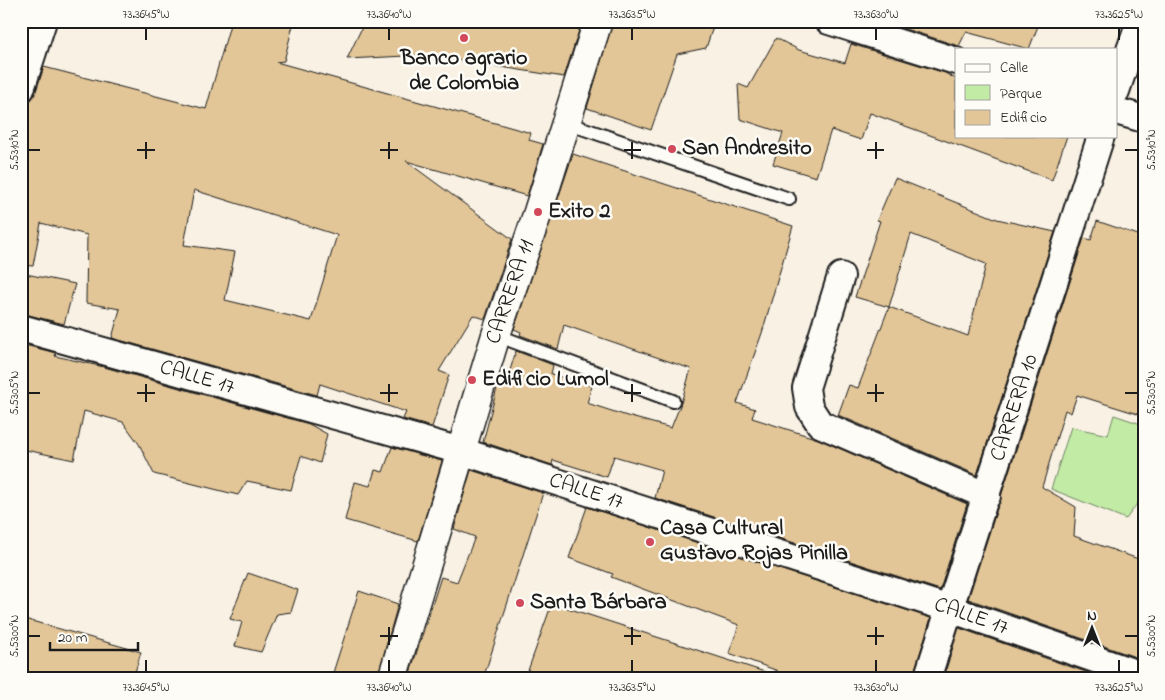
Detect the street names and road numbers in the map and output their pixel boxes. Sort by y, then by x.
street label: CARRERA 11 [478,235,544,349]
street label: CARRERA 10 [983,350,1047,466]
street label: CALLE 17 [156,352,238,404]
street label: CALLE 17 [545,465,627,519]
street label: CALLE 17 [929,589,1013,645]

